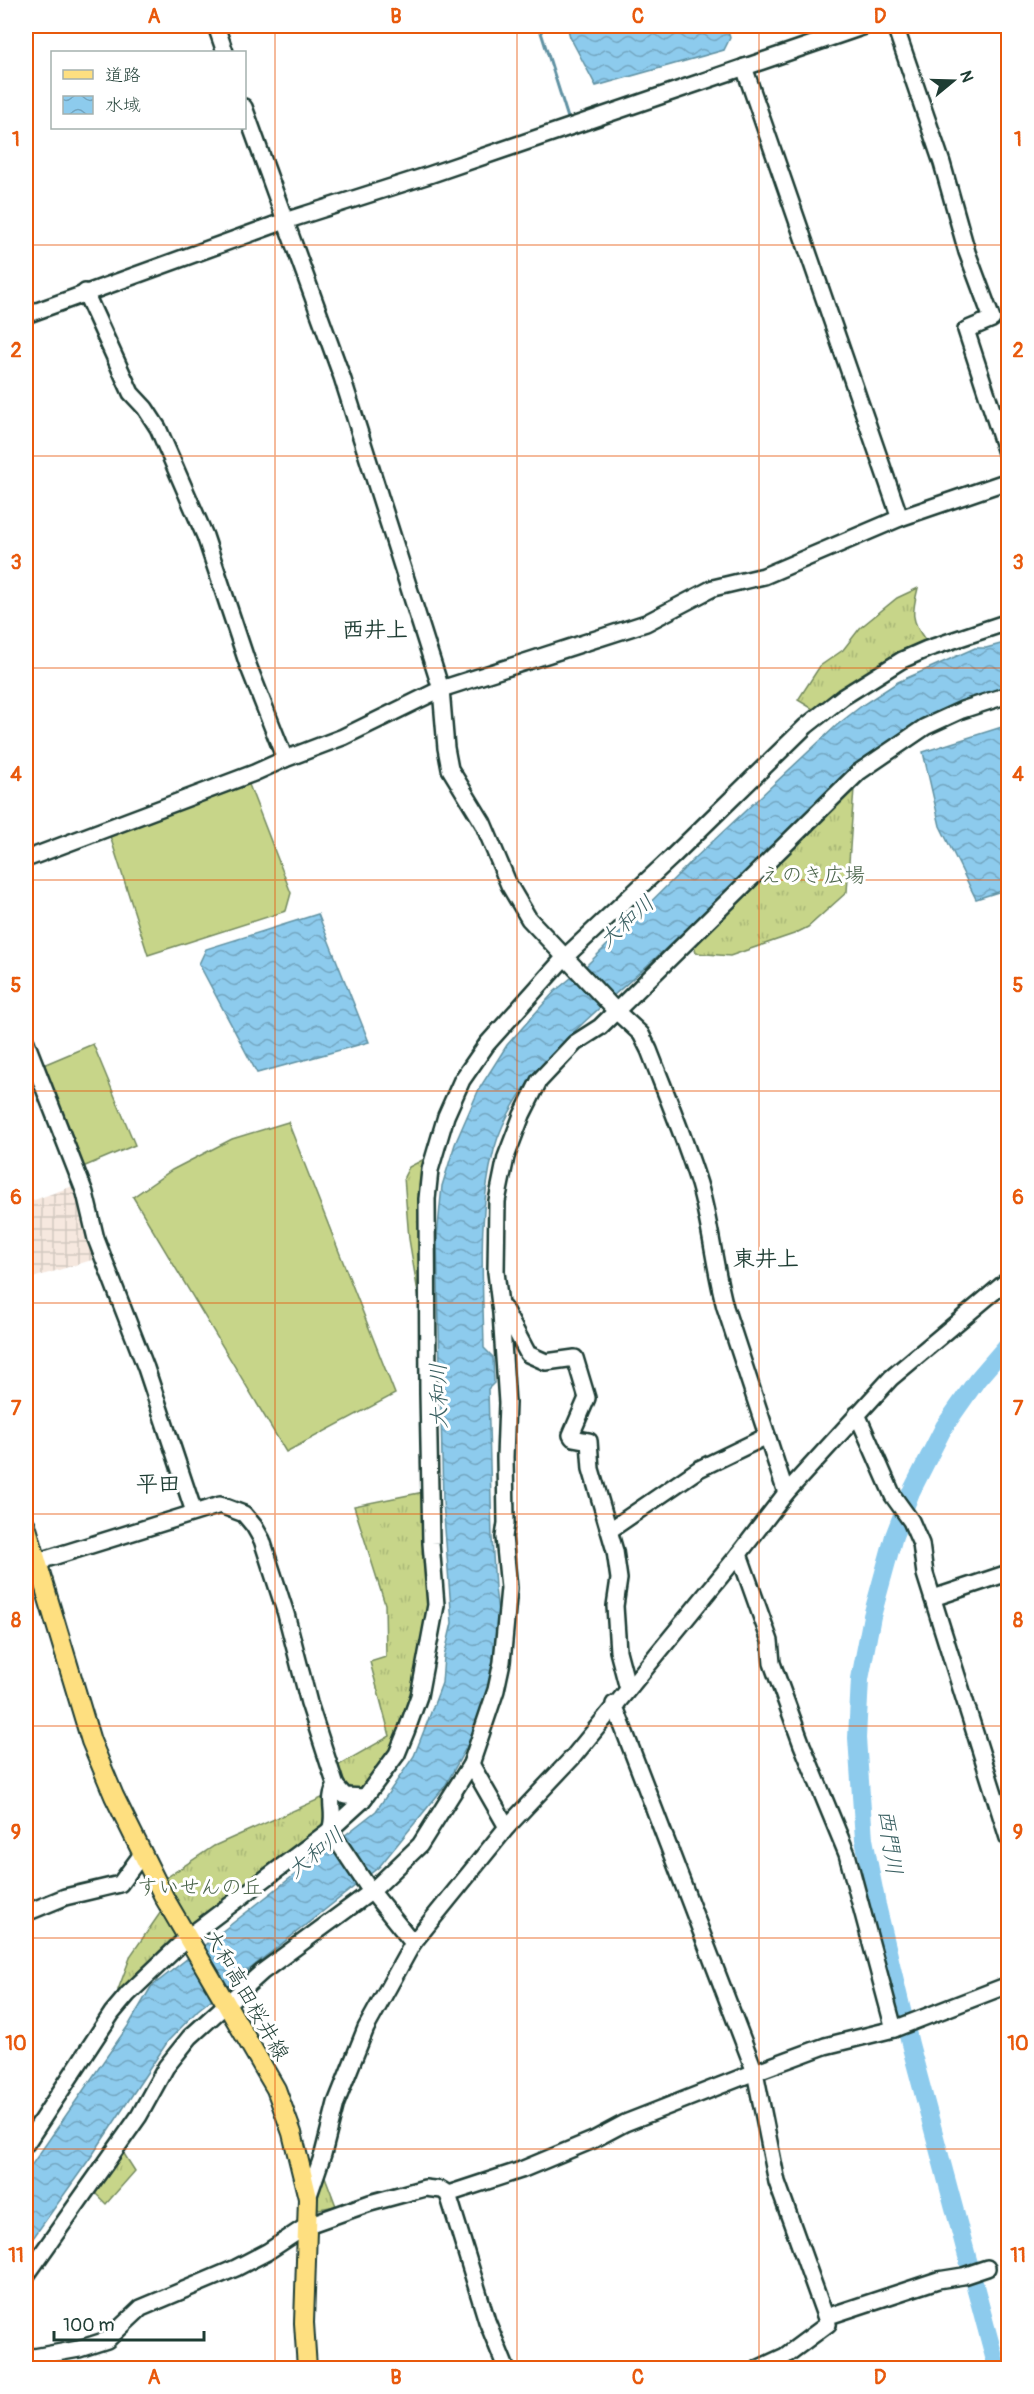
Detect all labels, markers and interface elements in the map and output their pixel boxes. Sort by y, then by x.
text: A [148,4,161,29]
text: B [390,4,402,29]
text: C [632,4,644,29]
text: D [874,4,887,29]
legend [51,51,246,129]
north arrow [923,51,983,111]
text: 道路 [105,64,141,87]
text: N [955,68,978,85]
text: 水域 [105,94,141,117]
text: 1 [12,127,20,152]
text: 1 [1014,127,1022,152]
text: 2 [10,338,22,363]
text: 2 [1012,338,1024,363]
text: 3 [10,550,22,575]
text: 3 [1012,550,1024,575]
district label: 西井上 [342,616,408,644]
text: 4 [10,762,22,787]
text: 4 [1012,762,1024,787]
park label: えのき広場 [761,862,866,889]
water label: 大和川 [593,889,661,954]
text: 5 [11,973,22,998]
text: 5 [1013,973,1024,998]
text: 6 [10,1185,22,1210]
text: 6 [1012,1185,1024,1210]
district label: 東井上 [733,1245,799,1273]
water label: 大和川 [424,1363,454,1429]
text: 7 [11,1396,22,1421]
text: 7 [1013,1396,1024,1421]
district label: 平田 [136,1470,180,1498]
text: 8 [11,1608,21,1633]
text: 8 [1013,1608,1023,1633]
water label: 西門川 [872,1808,908,1877]
text: 9 [11,1820,21,1845]
text: 9 [1013,1820,1023,1845]
water label: 大和川 [281,1821,350,1884]
park label: すいせんの丘 [137,1874,263,1901]
street label: 大和高田桜井線 [198,1925,295,2066]
text: 10 [5,2031,27,2056]
text: 10 [1007,2031,1029,2056]
text: 11 [8,2243,24,2268]
text: 11 [1010,2243,1026,2268]
scale bar [54,2304,204,2342]
text: 100 m [63,2314,115,2337]
text: A [148,2365,161,2390]
text: B [390,2365,402,2390]
text: C [632,2365,644,2390]
text: D [874,2365,887,2390]

